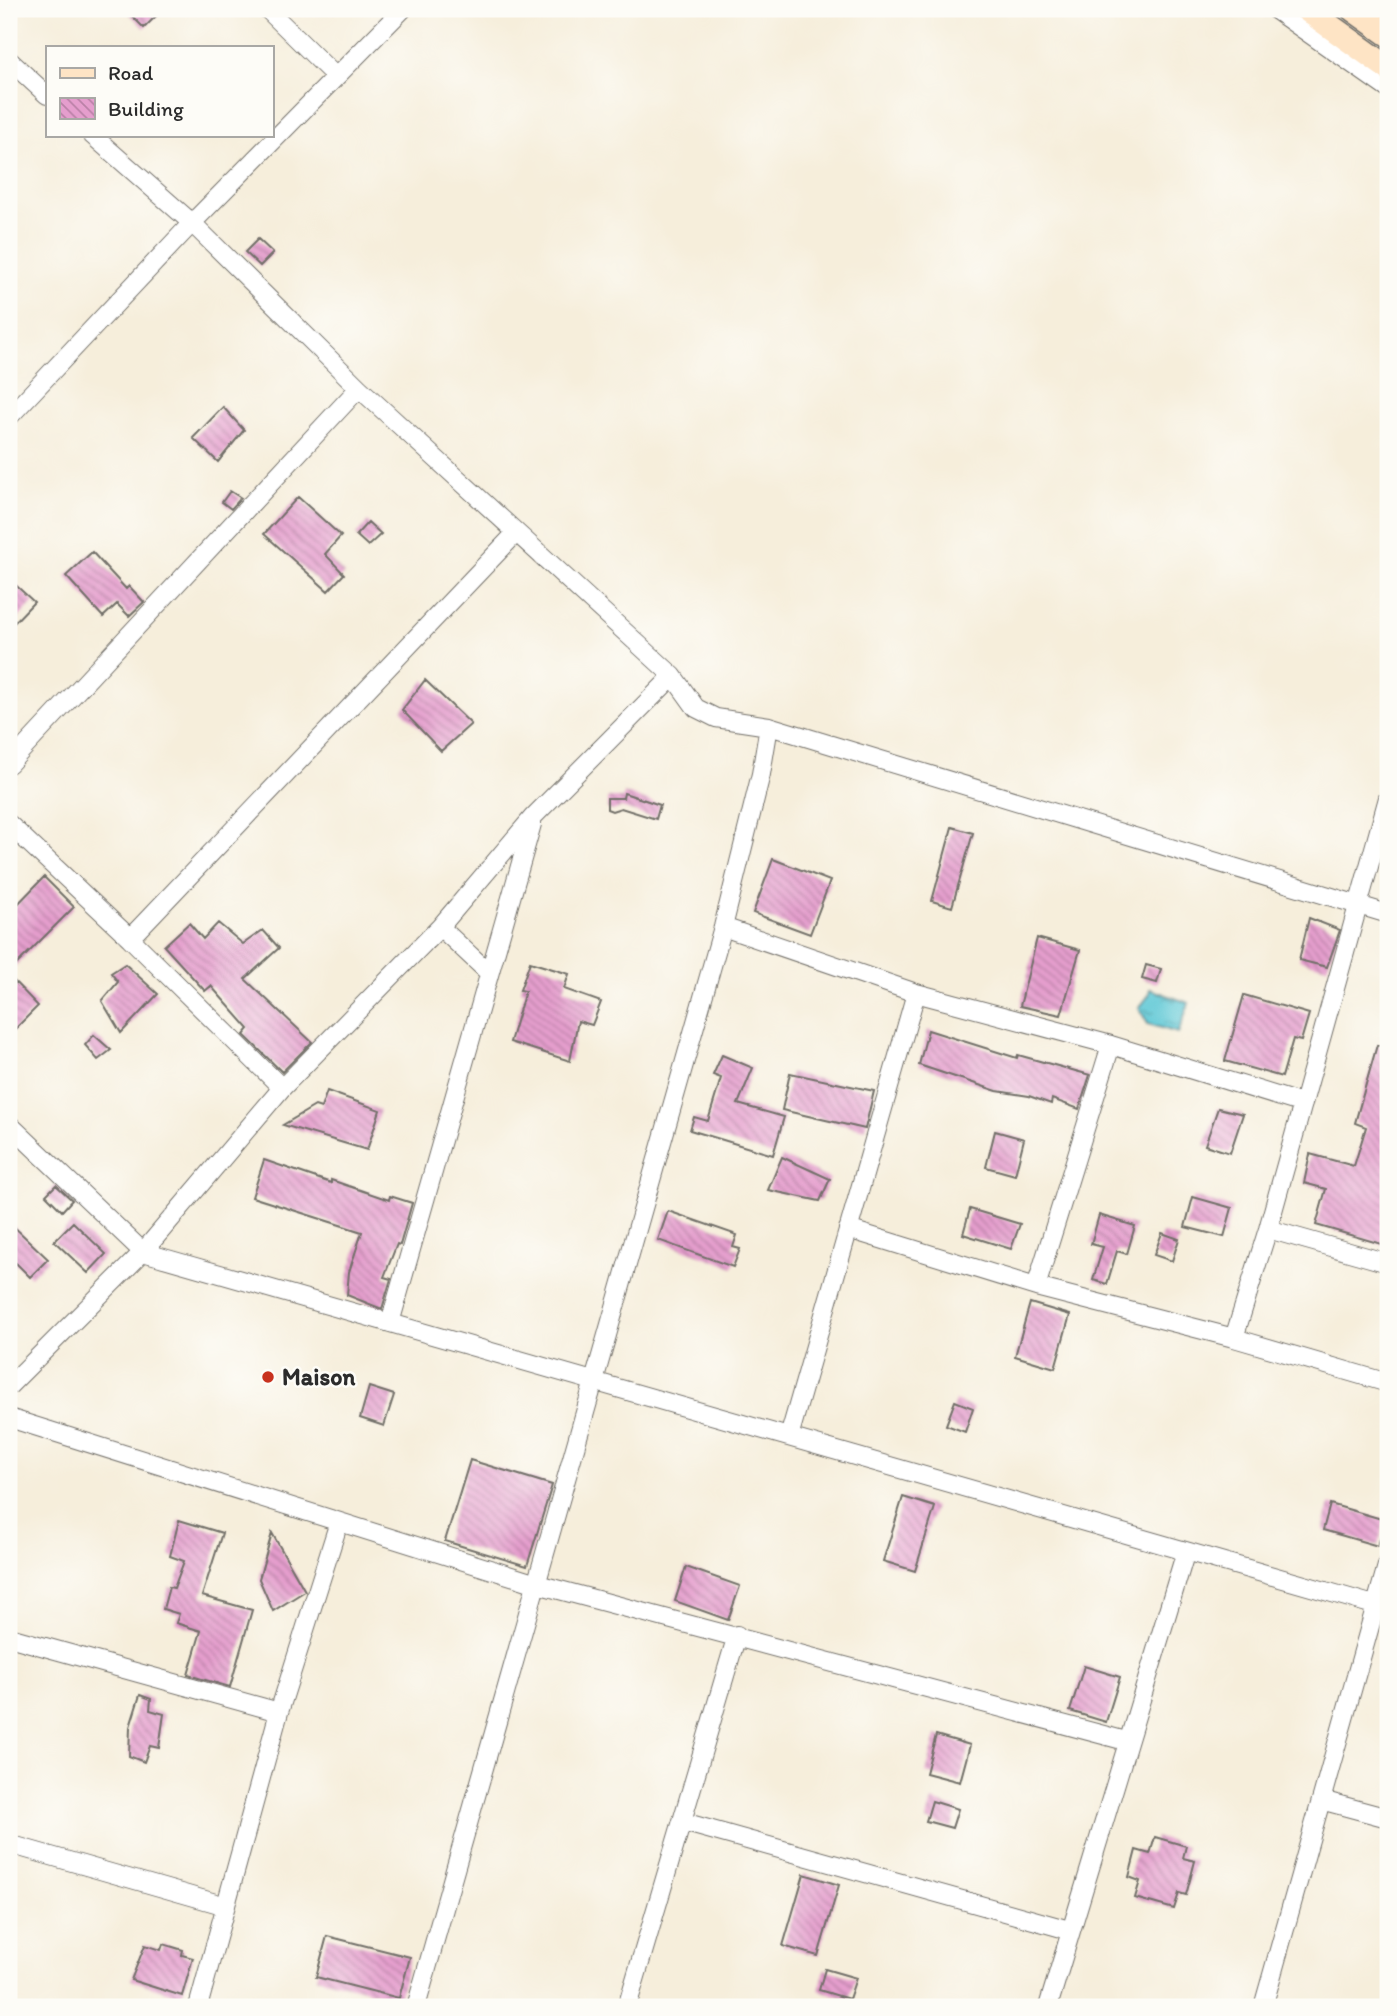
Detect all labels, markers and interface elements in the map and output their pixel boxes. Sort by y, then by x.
legend [46,46,273,136]
text: Road [108,60,154,85]
text: Building [108,96,184,121]
place label: Maison [282,1362,355,1391]
marker: Maison [260,1369,276,1385]

